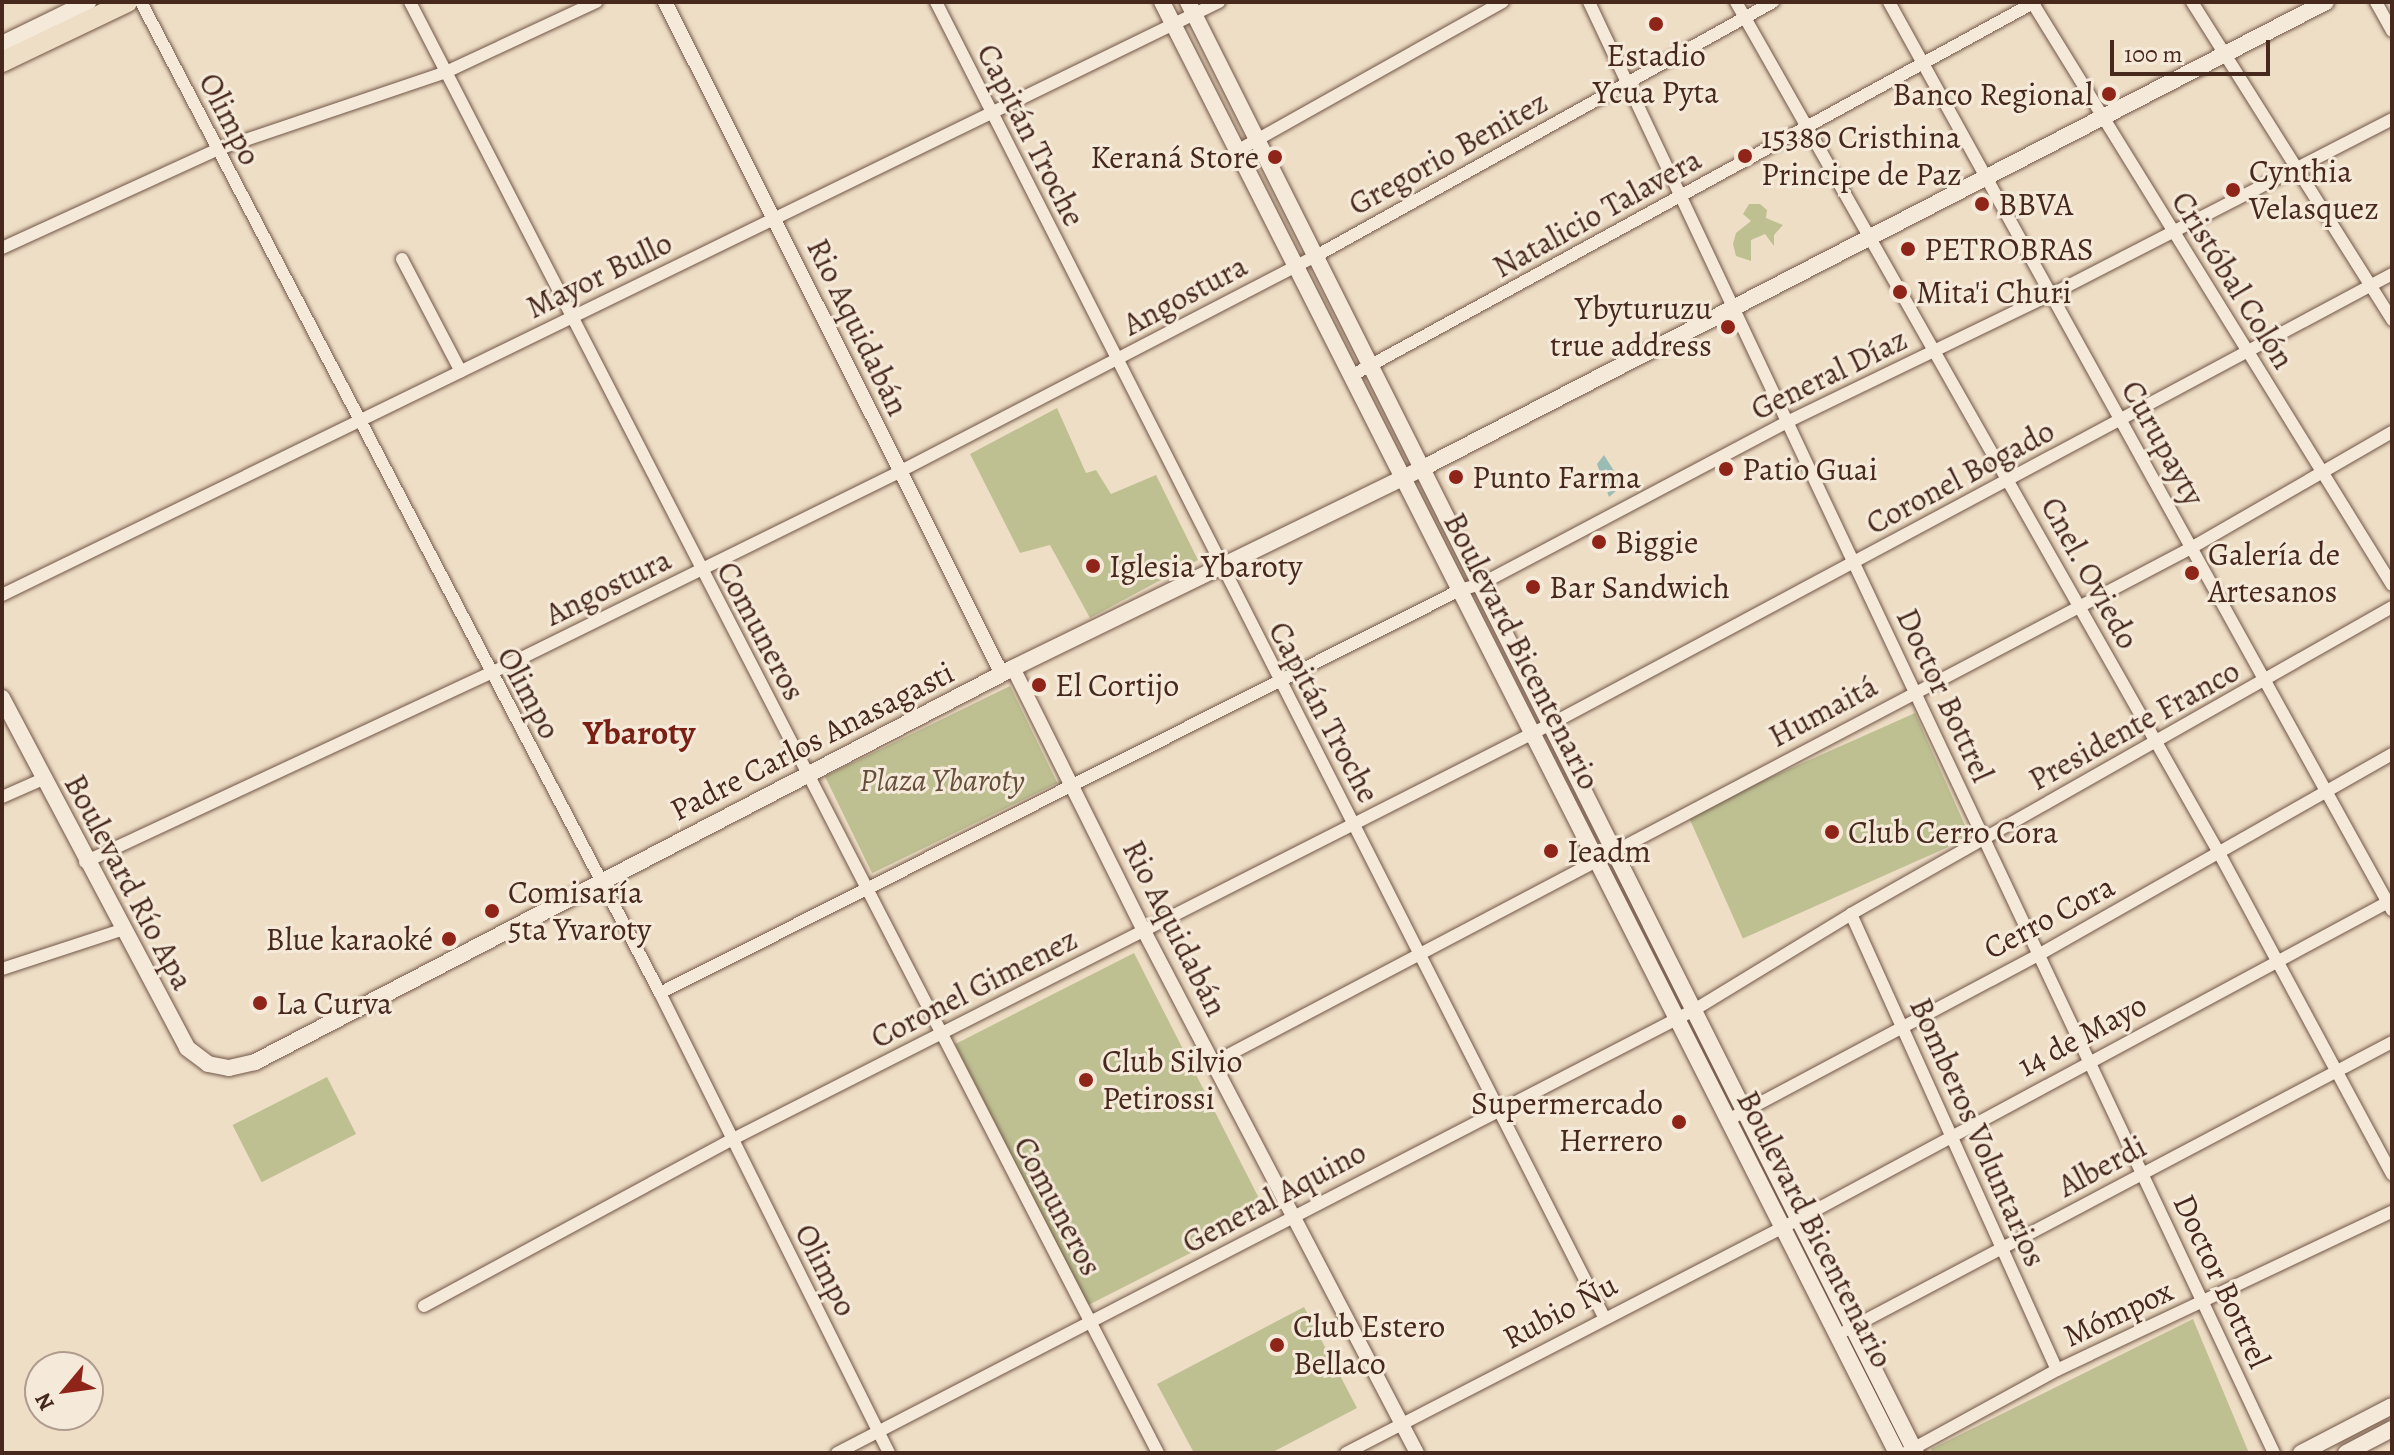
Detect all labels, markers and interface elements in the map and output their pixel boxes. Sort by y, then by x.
marker: Estadio Ycua Pyta [1647,15,1665,33]
scale bar [2114,24,2274,74]
street label: Capitán Troche [969,37,1093,233]
place label: Estadio Ycua Pyta [1593,37,1719,112]
text: 100 m [2124,38,2183,70]
street label: Olimpo [191,66,269,172]
place label: Banco Regional [1892,75,2093,113]
street label: Gregorio Benitez [1342,83,1554,223]
marker: Banco Regional [2100,85,2118,103]
place label: 15380 Cristhina Principe de Paz [1761,119,1962,194]
place label: Keraná Store [1090,138,1259,176]
street label: Natalicio Talavera [1486,140,1708,286]
marker: 15380 Cristhina Principe de Paz [1736,147,1754,165]
marker: Keraná Store [1266,148,1284,166]
place label: Cynthia Velasquez [2249,153,2379,228]
marker: Cynthia Velasquez [2224,181,2242,199]
street label: Cristóbal Colón [2163,184,2303,376]
place label: BBVA [1998,185,2073,223]
marker: BBVA [1973,195,1991,213]
street label: Mayor Bullo [520,223,678,327]
place label: PETROBRAS [1924,230,2094,268]
street label: Rio Aquidabán [799,232,917,422]
marker: PETROBRAS [1899,240,1917,258]
street label: Angostura [1116,246,1254,344]
place label: Mita'i Churi [1916,273,2071,311]
marker: Mita'i Churi [1891,283,1909,301]
place label: Ybyturuzu true address [1550,290,1712,365]
marker: Ybyturuzu true address [1719,318,1737,336]
street label: General Díaz [1745,320,1913,428]
street label: Curupayty [2113,374,2213,512]
street label: Coronel Bogado [1859,411,2061,543]
place label: Patio Guai [1742,450,1878,488]
place label: Punto Farma [1472,458,1641,496]
marker: Patio Guai [1717,460,1735,478]
marker: Punto Farma [1447,468,1465,486]
street label: Cnel. Oviedo [2032,490,2148,656]
street label: Boulevard Bicentenario [1436,506,1608,796]
place label: Biggie [1615,523,1698,561]
marker: Biggie [1590,533,1608,551]
place label: Galería de Artesanos [2208,536,2340,611]
street label: Angostura [539,540,677,634]
place label: Iglesia Ybaroty [1109,547,1303,585]
street label: Comuneros [708,555,814,707]
marker: Iglesia Ybaroty [1084,557,1102,575]
marker: Galería de Artesanos [2183,564,2201,582]
place label: Bar Sandwich [1549,568,1730,606]
marker: Bar Sandwich [1524,578,1542,596]
street label: Doctor Bottrel [1888,602,2002,788]
street label: Capitán Troche [1260,615,1388,809]
street label: Olimpo [489,641,569,745]
street label: Presidente Franco [2022,651,2246,799]
street label: Padre Carlos Anasagasti [664,653,960,829]
place label: El Cortijo [1055,666,1179,704]
street label: Humaitá [1762,666,1884,756]
marker: El Cortijo [1030,676,1048,694]
district label: Ybaroty [583,713,695,753]
park label: Plaza Ybaroty [859,761,1025,799]
street label: Boulevard Río Apa [56,768,202,996]
place label: Club Cerro Cora [1848,813,2058,851]
marker: Club Cerro Cora [1823,823,1841,841]
place label: Ieadm [1567,832,1651,870]
street label: Rio Aquidabán [1114,834,1236,1022]
marker: Ieadm [1542,842,1560,860]
street label: Cerro Cora [1977,867,2121,967]
place label: Comisaría 5ta Yvaroty [508,874,651,949]
marker: Comisaría 5ta Yvaroty [483,902,501,920]
street label: Coronel Gimenez [864,919,1084,1057]
place label: Blue karaoké [266,920,433,958]
marker: Blue karaoké [440,930,458,948]
place label: La Curva [276,984,392,1022]
street label: 14 de Mayo [2011,985,2153,1085]
street label: Bomberos Voluntarios [1901,992,2055,1272]
marker: La Curva [251,994,269,1012]
place label: Club Silvio Petirossi [1102,1043,1242,1118]
marker: Club Silvio Petirossi [1077,1071,1095,1089]
street label: Boulevard Bicentenario [1729,1084,1901,1374]
place label: Supermercado Herrero [1471,1085,1663,1160]
marker: Supermercado Herrero [1670,1113,1688,1131]
street label: Alberdi [2051,1127,2153,1205]
street label: Comuneros [1005,1130,1111,1282]
street label: General Aquino [1176,1133,1372,1261]
street label: Doctor Bottrel [2165,1188,2279,1374]
street label: Olimpo [787,1217,865,1323]
street label: Rubio Ñu [1496,1265,1624,1357]
street label: Mómpox [2057,1271,2179,1355]
place label: Club Estero Bellaco [1293,1308,1445,1383]
marker: Club Estero Bellaco [1268,1336,1286,1354]
north arrow [24,1351,104,1431]
text: N [28,1387,62,1416]

